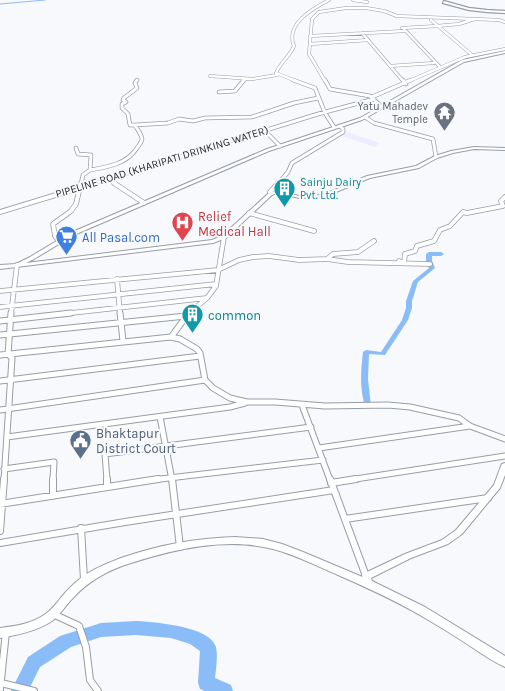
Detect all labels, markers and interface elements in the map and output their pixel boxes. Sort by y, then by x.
temple icon: Yatu Mahadev Temple [431,99,457,132]
place label: Yatu Mahadev Temple [357,100,428,126]
street label: PIPELINE ROAD (KHARIPATI DRINKING WATER) [54,123,270,201]
building icon: Sainju Dairy Pvt. Ltd. [271,175,297,208]
place label: Sainju Dairy Pvt. Ltd. [300,176,361,202]
place label: Relief Medical Hall [198,209,271,239]
hospital icon: Relief Medical Hall [169,210,195,243]
supermarket icon: All Pasal.com [54,224,80,257]
place label: All Pasal.com [82,230,160,245]
building icon: common [180,302,206,335]
place label: common [208,308,261,323]
place label: Bhaktapur District Court [96,426,176,456]
public building icon: Bhaktapur District Court [68,427,94,460]

